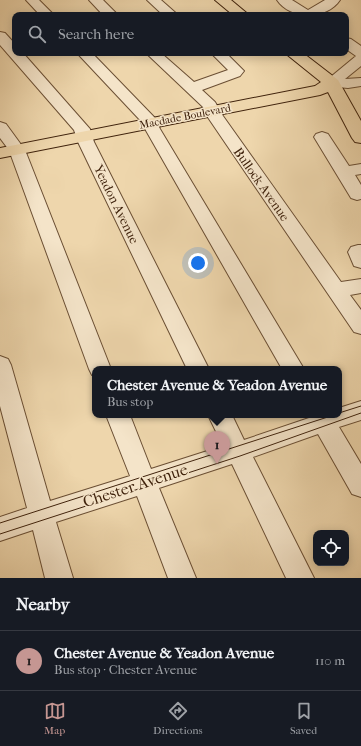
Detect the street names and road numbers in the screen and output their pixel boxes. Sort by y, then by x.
street label: Macdade Boulevard [138,101,233,132]
street label: Bullock Avenue [231,144,293,225]
street label: Yeadon Avenue [91,161,142,247]
street label: Chester Avenue [80,460,190,511]

